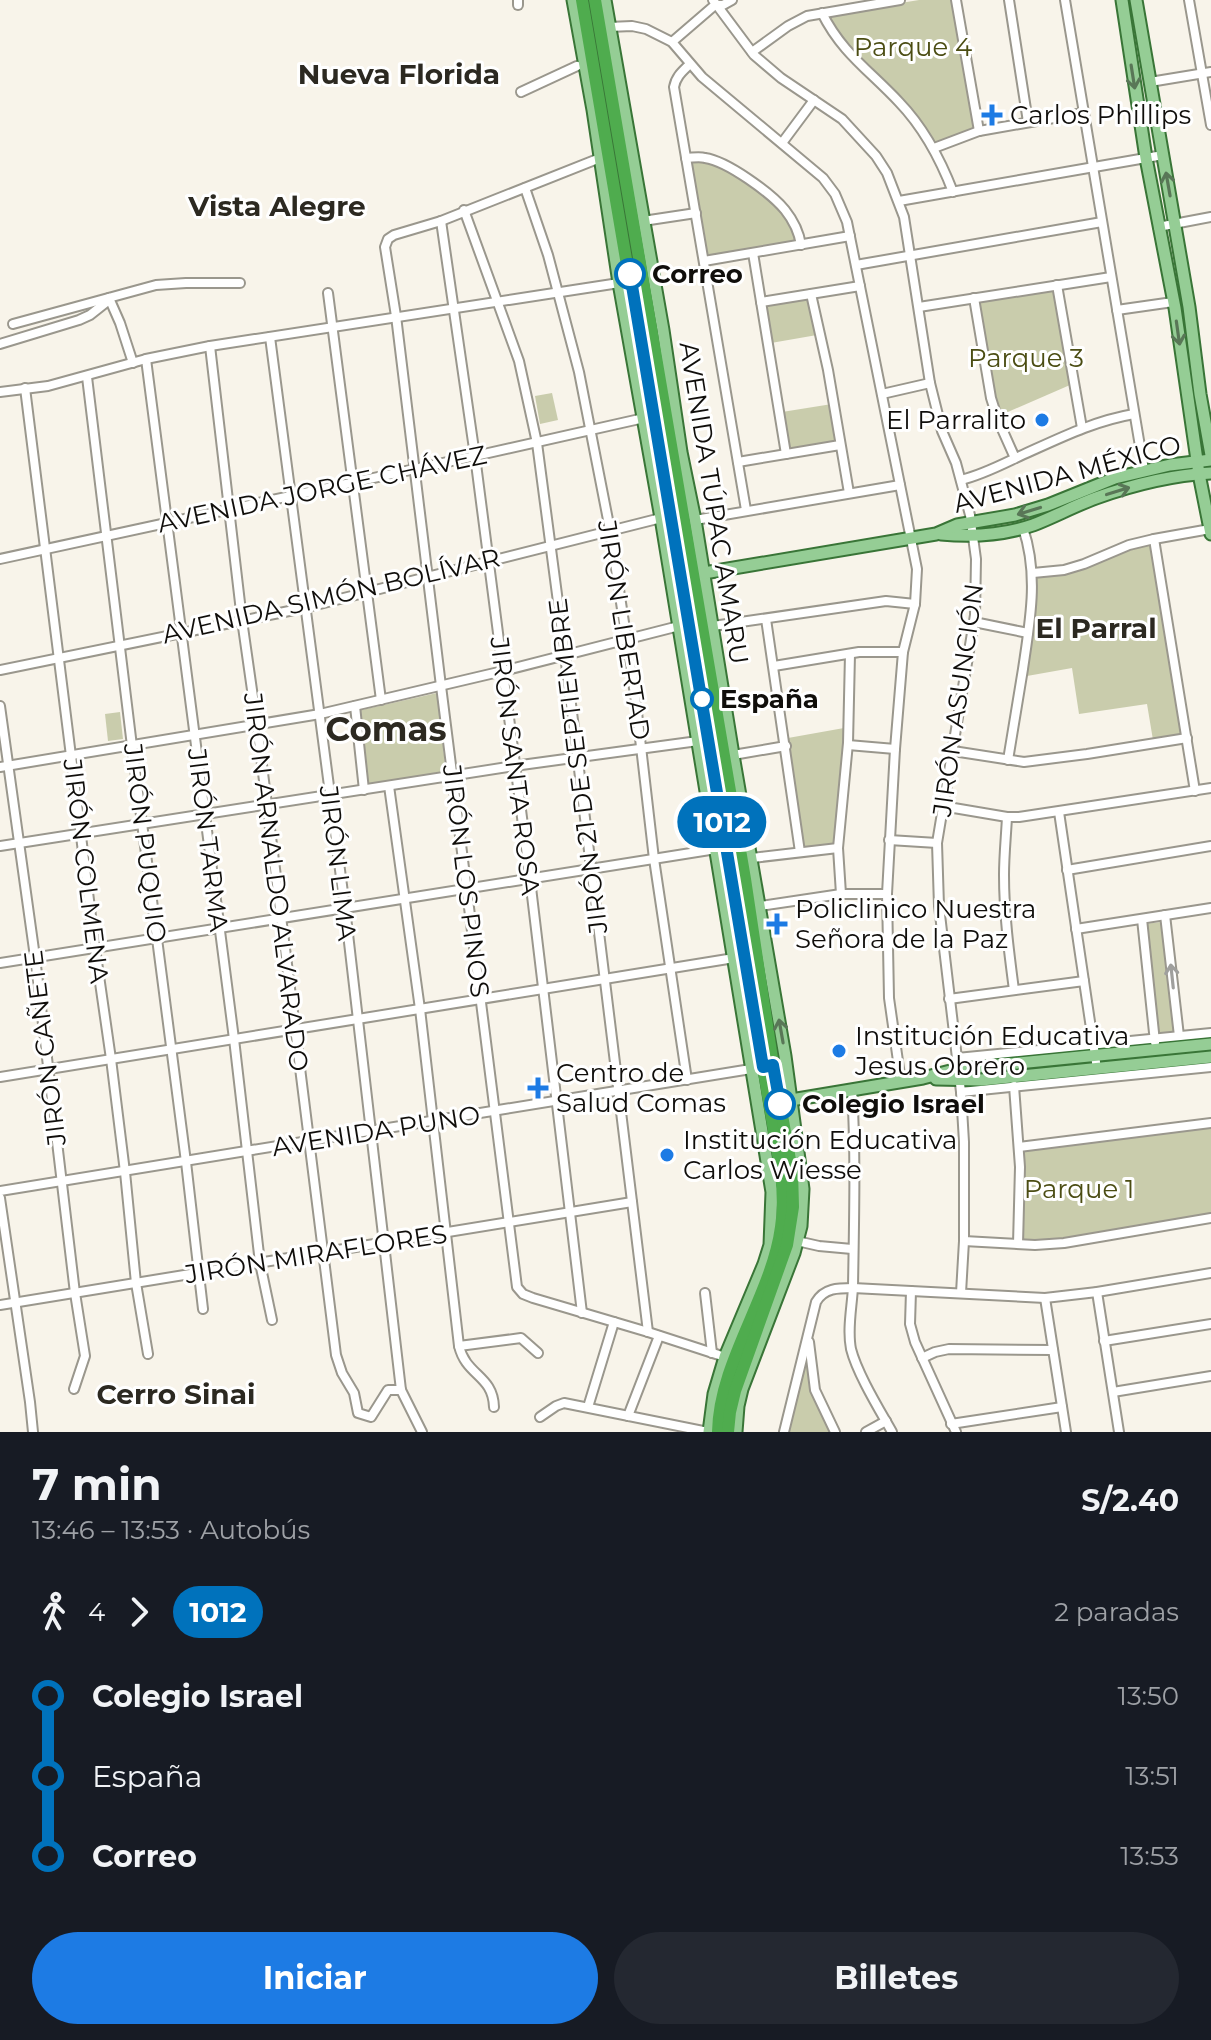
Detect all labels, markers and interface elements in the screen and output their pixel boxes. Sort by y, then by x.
park label: Parque 4 [854,31,972,63]
district label: Nueva Florida [298,57,500,91]
one-way arrow [1127,64,1142,89]
place label: Carlos Phillips [1010,99,1191,131]
marker: Carlos Phillips [981,104,1003,126]
one-way arrow [1159,172,1174,197]
district label: Vista Alegre [187,189,366,223]
place label: Correo [652,258,743,290]
marker: Correo [615,259,645,289]
one-way arrow [1171,320,1186,345]
street label: AVENIDA TÚPAC AMARU [673,339,755,667]
park label: Parque 3 [968,342,1084,374]
place label: El Parralito [886,404,1026,436]
marker: El Parralito [1033,411,1051,429]
street label: AVENIDA MÉXICO [950,428,1184,520]
street label: AVENIDA JORGE CHÁVEZ [154,438,490,540]
one-way arrow [1105,483,1131,498]
one-way arrow [1017,505,1042,519]
street label: JIRÓN LIBERTAD [591,517,657,742]
street label: AVENIDA SIMÓN BOLÍVAR [159,542,503,650]
street label: JIRÓN ASUNCIÓN [926,581,990,820]
street label: JIRÓN 21 DE SEPTIEMBRE [542,596,615,937]
district label: El Parral [1035,611,1157,645]
street label: JIRÓN SANTA ROSA [483,634,547,897]
place label: España [720,683,819,715]
marker: España [691,688,713,710]
street label: JIRÓN ARNALDO ALVARADO [237,690,315,1073]
district label: Comas [326,708,446,750]
street label: JIRÓN PUQUIO [117,740,173,945]
street label: JIRÓN TARMA [181,746,235,934]
street label: JIRÓN COLMENA [56,756,116,986]
street label: JIRÓN LOS PINOS [436,762,496,999]
street label: JIRÓN LIMA [312,783,363,943]
line badge: 1012 [666,796,778,848]
text: 1012 [693,805,751,839]
place label: Policlinico Nuestra Señora de la Paz [795,893,1036,955]
marker: Policlinico Nuestra Señora de la Paz [766,913,788,935]
street label: JIRÓN CAÑETE [17,948,73,1149]
one-way arrow [1164,963,1179,990]
one-way arrow [773,1019,788,1044]
place label: Institución Educativa Jesus Obrero [854,1020,1129,1082]
marker: Institución Educativa Jesus Obrero [830,1042,848,1060]
place label: Centro de Salud Comas [556,1057,726,1119]
marker: Centro de Salud Comas [527,1077,549,1099]
place label: Colegio Israel [802,1088,985,1120]
marker: Colegio Israel [765,1089,795,1119]
street label: AVENIDA PUNO [269,1099,483,1163]
place label: Institución Educativa Carlos Wiesse [683,1124,957,1186]
marker: Institución Educativa Carlos Wiesse [658,1146,676,1164]
park label: Parque 1 [1024,1173,1134,1205]
street label: JIRÓN MIRAFLORES [182,1217,449,1291]
district label: Cerro Sinai [97,1377,255,1411]
text: 7 min [32,1457,162,1511]
text: S/2.40 [1081,1482,1179,1519]
text: 13:46 – 13:53 · Autobús [32,1514,310,1546]
icon: walk [32,1590,76,1634]
icon: forward [117,1590,161,1634]
text: 1012 [189,1595,247,1629]
text: 4 [88,1596,105,1628]
text: 2 paradas [1054,1596,1179,1628]
text: Colegio Israel [92,1678,303,1715]
text: 13:50 [1118,1680,1179,1712]
text: España [92,1758,202,1795]
text: 13:51 [1125,1760,1179,1792]
text: Correo [92,1838,197,1875]
text: 13:53 [1120,1840,1179,1872]
button: Iniciar [32,1932,598,2024]
button: Billetes [614,1932,1179,2024]

